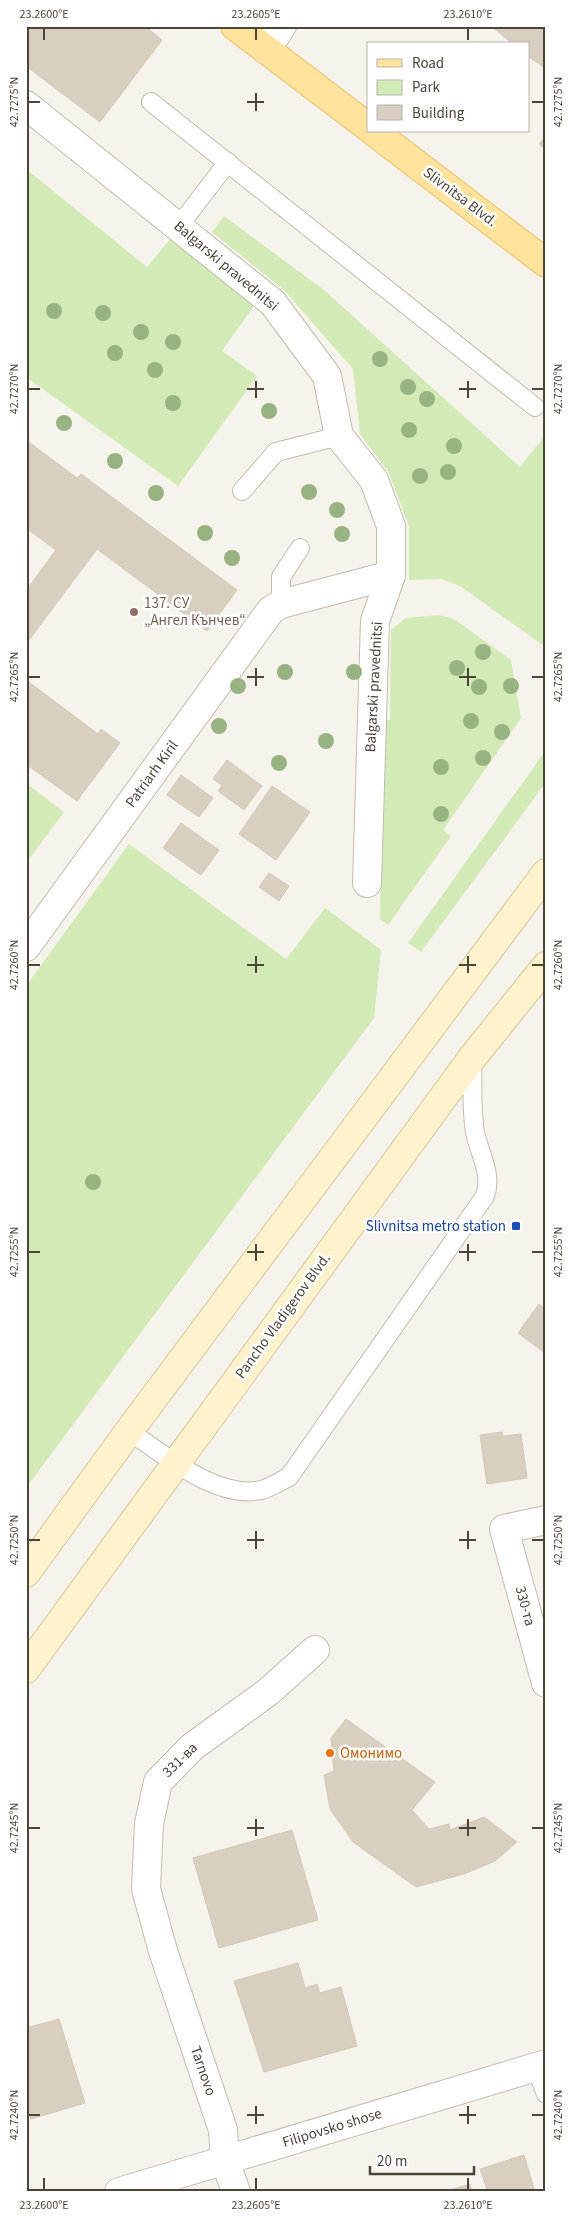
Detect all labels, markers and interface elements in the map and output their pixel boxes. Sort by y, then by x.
text: 23.2600°E [19,6,69,23]
text: 23.2605°E [231,6,281,23]
text: 23.2610°E [443,6,493,23]
legend [367,42,530,132]
text: Road [412,53,444,74]
text: 42.7275°N [6,77,23,127]
text: Park [412,77,441,98]
text: 42.7275°N [550,77,567,127]
text: Building [412,103,465,124]
street label: Slivnitsa Blvd. [419,162,501,232]
street label: Balgarski pravednitsi [169,216,283,316]
text: 42.7270°N [6,364,23,414]
text: 42.7270°N [550,364,567,414]
place label: 137. СУ „Ангел Кънчев“ [144,593,246,631]
marker: 137. СУ „Ангел Кънчев“ [128,606,140,618]
street label: Balgarski pravednitsi [360,621,388,753]
text: 42.7265°N [6,652,23,702]
text: 42.7265°N [550,652,567,702]
street label: Patriarh Kiril [121,736,184,812]
text: 42.7260°N [6,940,23,990]
text: 42.7260°N [550,940,567,990]
place label: Slivnitsa metro station [366,1216,506,1237]
marker: Slivnitsa metro station [510,1220,522,1232]
text: 42.7255°N [6,1227,23,1277]
text: 42.7255°N [550,1227,567,1277]
street label: Pancho Vladigerov Blvd. [230,1249,336,1383]
text: 42.7250°N [6,1515,23,1565]
text: 42.7250°N [550,1515,567,1565]
street label: 330-та [510,1584,540,1628]
street label: 331-ва [158,1738,202,1782]
place label: Омонимо [340,1743,402,1764]
marker: Омонимо [324,1747,336,1759]
text: 42.7245°N [6,1803,23,1853]
text: 42.7245°N [550,1803,567,1853]
street label: Tarnovo [185,2043,221,2099]
text: 42.7240°N [6,2090,23,2140]
text: 42.7240°N [550,2090,567,2140]
street label: Filipovsko shose [280,2103,384,2153]
scale bar [370,2143,473,2175]
text: 20 m [377,2151,407,2172]
text: 23.2600°E [19,2197,69,2214]
text: 23.2605°E [231,2197,281,2214]
text: 23.2610°E [443,2197,493,2214]

